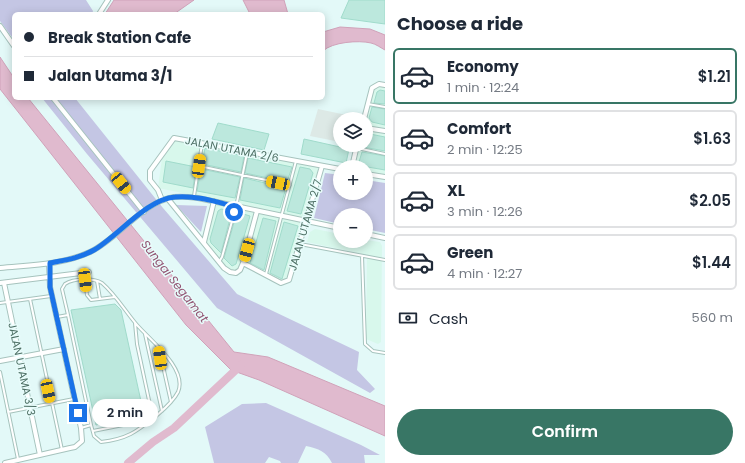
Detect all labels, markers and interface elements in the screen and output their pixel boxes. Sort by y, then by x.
text: Choose a ride [397,11,523,36]
text: Break Station Cafe [48,27,191,48]
text: Economy [447,56,519,77]
icon: car [399,58,435,94]
text: Jalan Utama 3/1 [48,65,172,86]
text: $1.21 [698,66,731,87]
text: 1 min · 12:24 [447,78,519,97]
map controls [333,112,373,248]
button: layers [333,112,373,152]
text: Comfort [447,118,511,139]
icon: car [399,120,435,156]
text: $1.63 [693,128,731,149]
street label: JALAN UTAMA 2/6 [184,132,280,166]
text: 2 min · 12:25 [447,140,523,159]
car [191,153,207,179]
button: + [333,160,373,200]
car [109,170,133,196]
car [265,175,291,191]
street label: JALAN UTAMA 2/7 [284,177,326,273]
text: XL [447,180,465,201]
icon: car [399,182,435,218]
text: $2.05 [689,190,731,211]
text: 3 min · 12:26 [447,202,523,221]
route start [225,203,243,221]
button: − [333,208,373,248]
water label: Sungai Segamat [137,236,213,326]
car [238,237,256,263]
text: Green [447,242,493,263]
icon: car [399,244,435,280]
text: $1.44 [692,252,731,273]
text: 4 min · 12:27 [447,264,522,283]
car [78,267,92,293]
icon: cash [397,307,419,329]
text: Cash [429,308,468,329]
text: 560 m [692,308,733,327]
street label: JALAN UTAMA 3/3 [4,321,40,417]
car [152,345,168,371]
car [40,378,56,404]
callout: 2 min [92,399,158,427]
text: 2 min [107,403,143,422]
route end [69,404,87,422]
button: Confirm [397,409,733,455]

